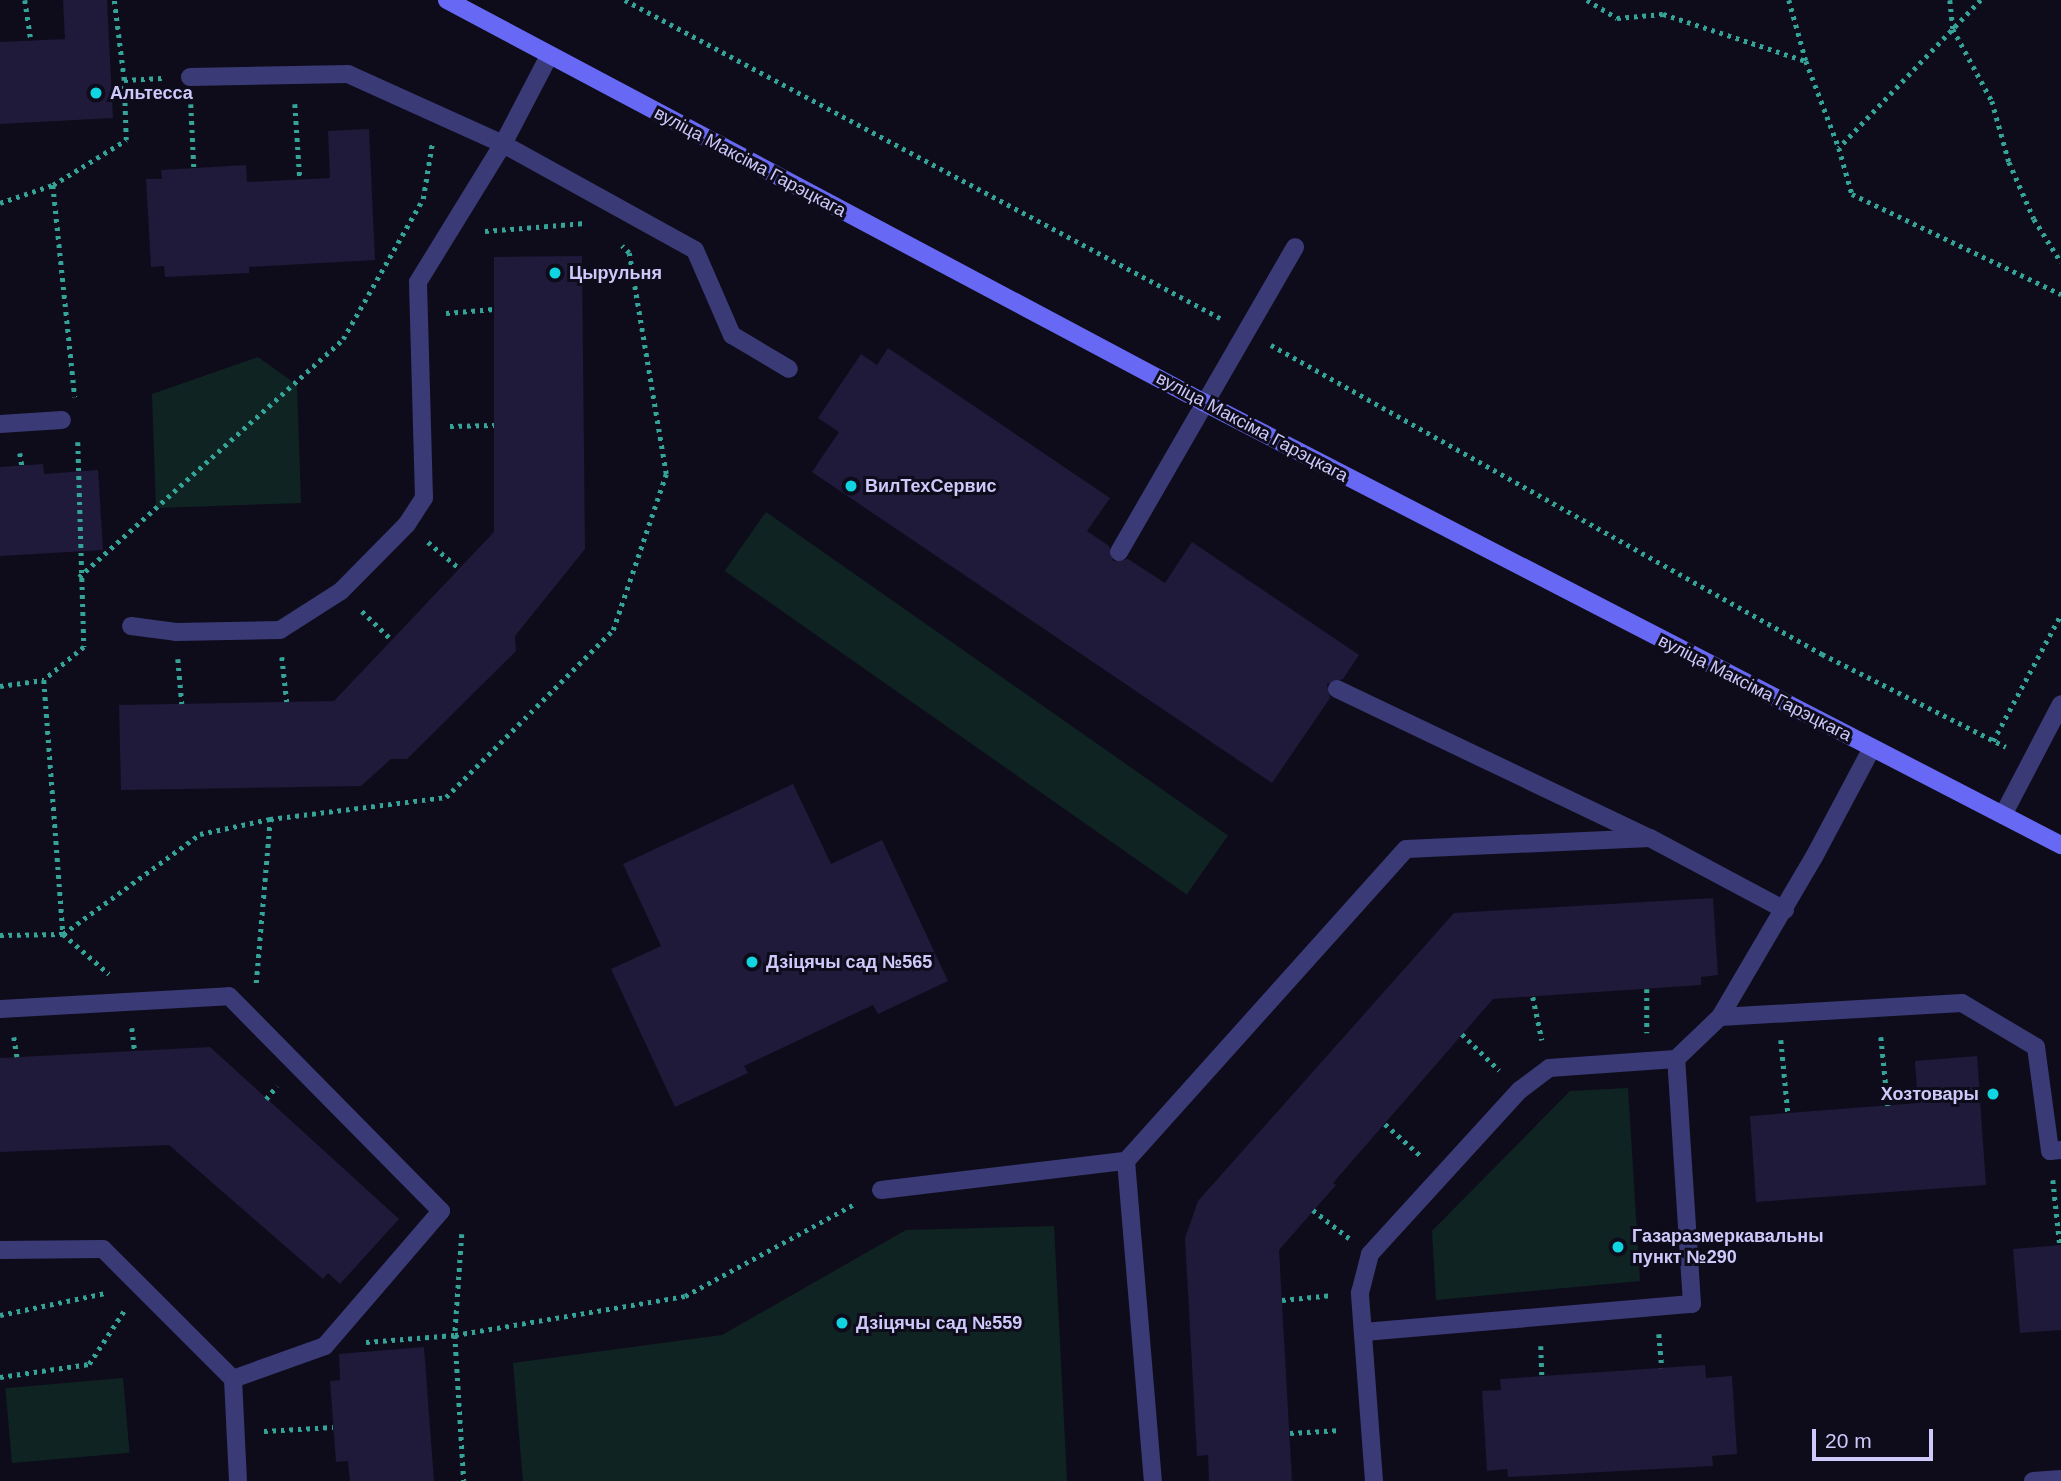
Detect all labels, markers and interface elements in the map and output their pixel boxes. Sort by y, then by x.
place label: Альтесса [110,82,193,104]
marker: Альтесса [88,85,104,101]
street label: вуліца Максіма Гарэцкага [650,102,850,222]
place label: Цырульня [569,262,662,284]
marker: Цырульня [547,265,563,281]
street label: вуліца Максіма Гарэцкага [1152,367,1352,487]
place label: ВилТехСервис [865,475,997,497]
marker: ВилТехСервис [843,478,859,494]
street label: вуліца Максіма Гарэцкага [1655,630,1855,746]
place label: Дзіцячы сад №565 [766,951,932,973]
marker: Дзіцячы сад №565 [744,954,760,970]
place label: Хозтовары [1881,1083,1979,1105]
marker: Хозтовары [1985,1086,2001,1102]
place label: Газаразмеркавальны пункт №290 [1632,1226,1824,1268]
marker: Газаразмеркавальны пункт №290 [1610,1239,1626,1255]
place label: Дзіцячы сад №559 [856,1312,1022,1334]
marker: Дзіцячы сад №559 [834,1315,850,1331]
scale bar [1816,1414,1937,1458]
text: 20 m [1825,1429,1872,1452]

